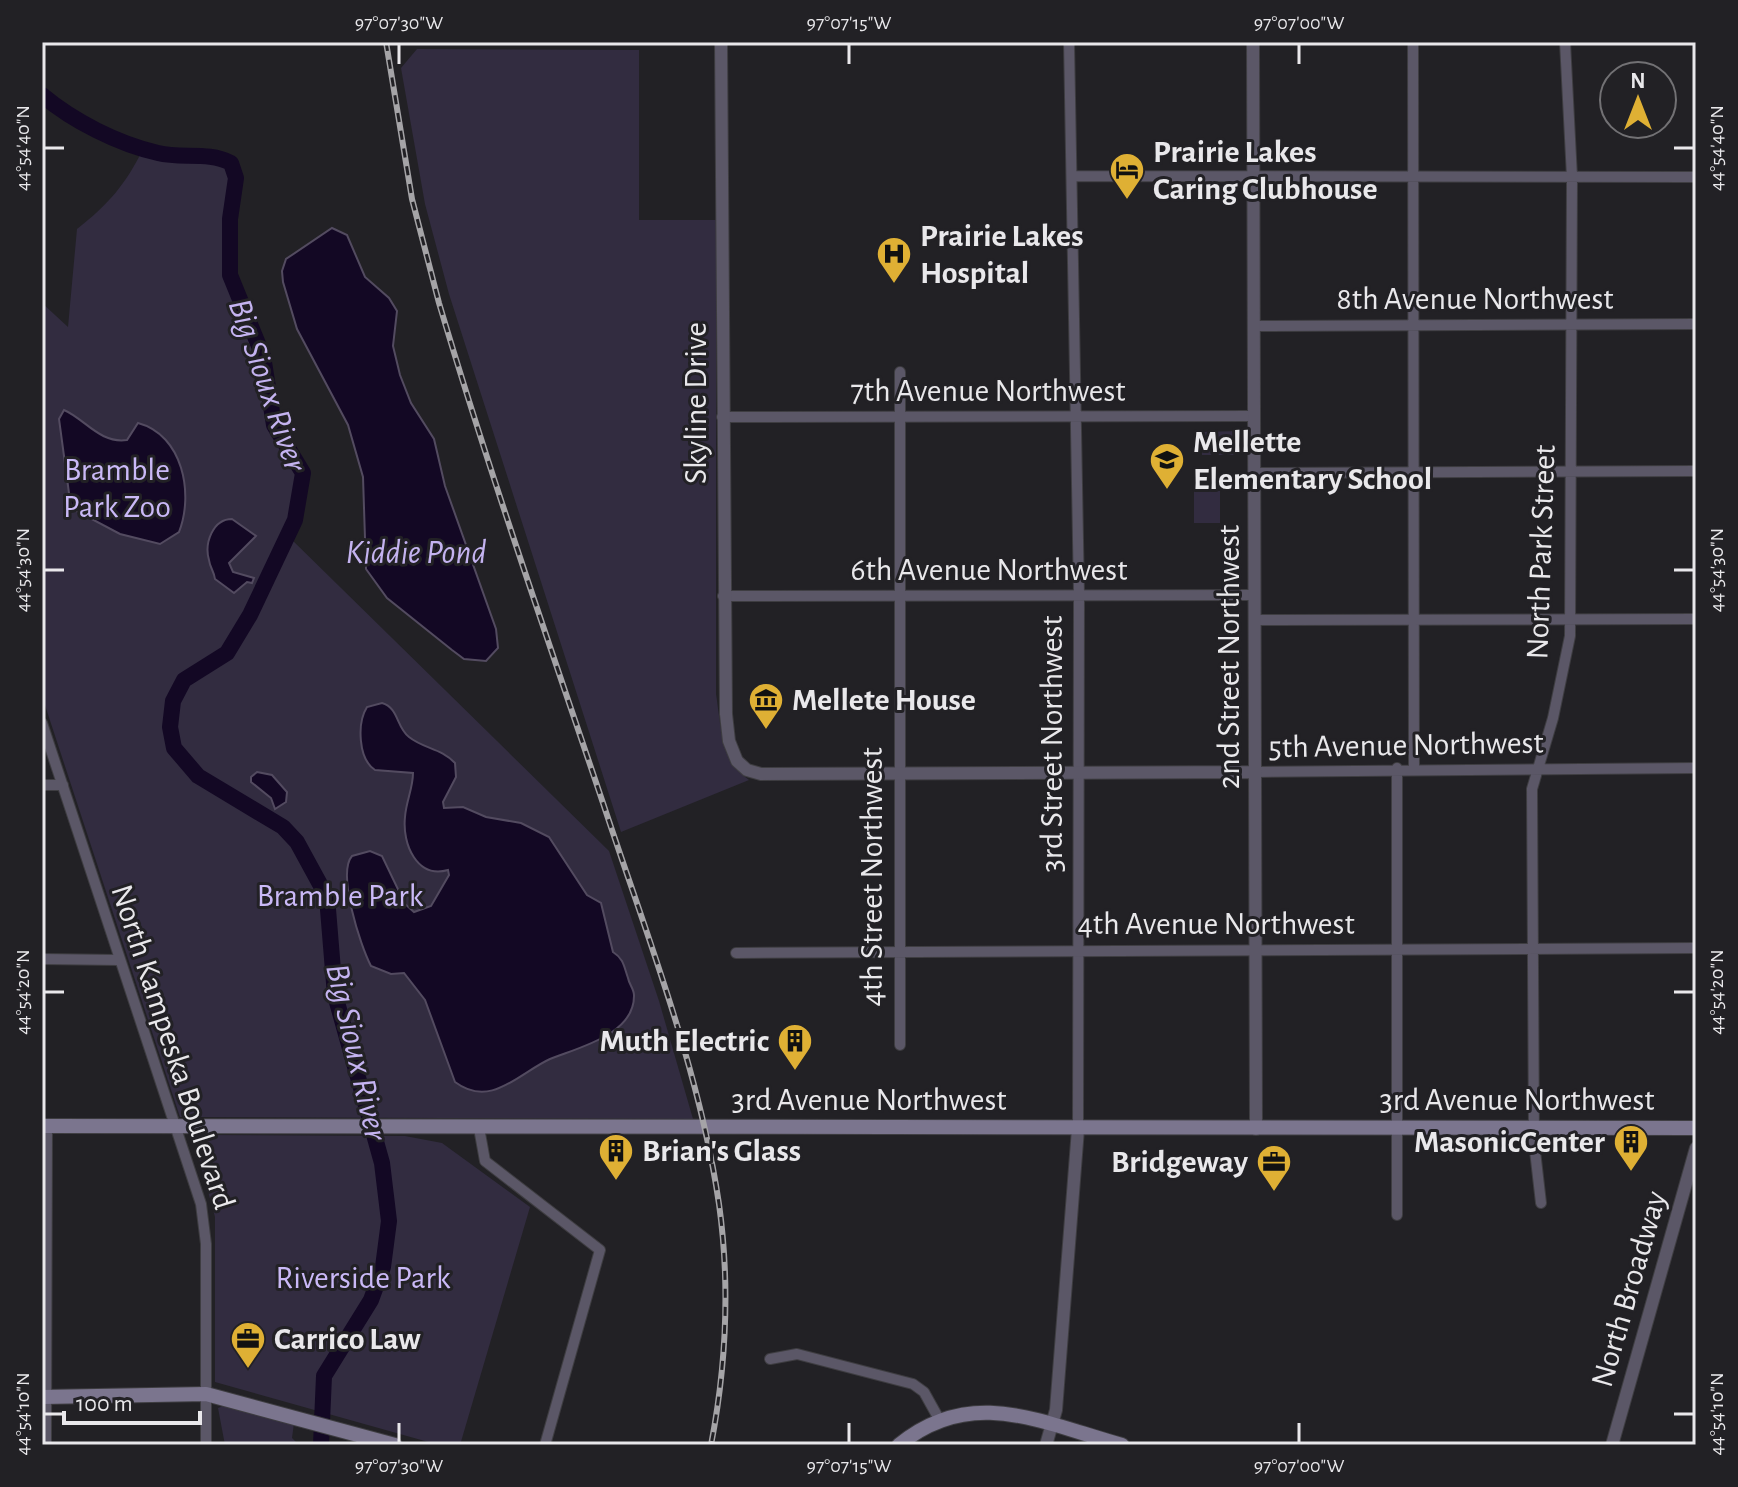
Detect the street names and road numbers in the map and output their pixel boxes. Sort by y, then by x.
street label: 8th Avenue Northwest [1337,283,1613,315]
street label: Skyline Drive [680,322,712,484]
street label: 7th Avenue Northwest [850,375,1126,407]
street label: North Park Street [1521,444,1561,660]
street label: 2nd Street Northwest [1213,525,1245,789]
street label: 6th Avenue Northwest [851,554,1127,586]
street label: 3rd Street Northwest [1036,615,1068,873]
street label: 5th Avenue Northwest [1268,727,1544,763]
street label: 4th Street Northwest [856,747,888,1007]
street label: North Kampeska Boulevard [105,881,241,1213]
street label: 4th Avenue Northwest [1077,908,1355,940]
street label: 3rd Avenue Northwest [731,1084,1007,1116]
street label: 3rd Avenue Northwest [1379,1084,1655,1116]
street label: North Broadway [1586,1187,1672,1391]

